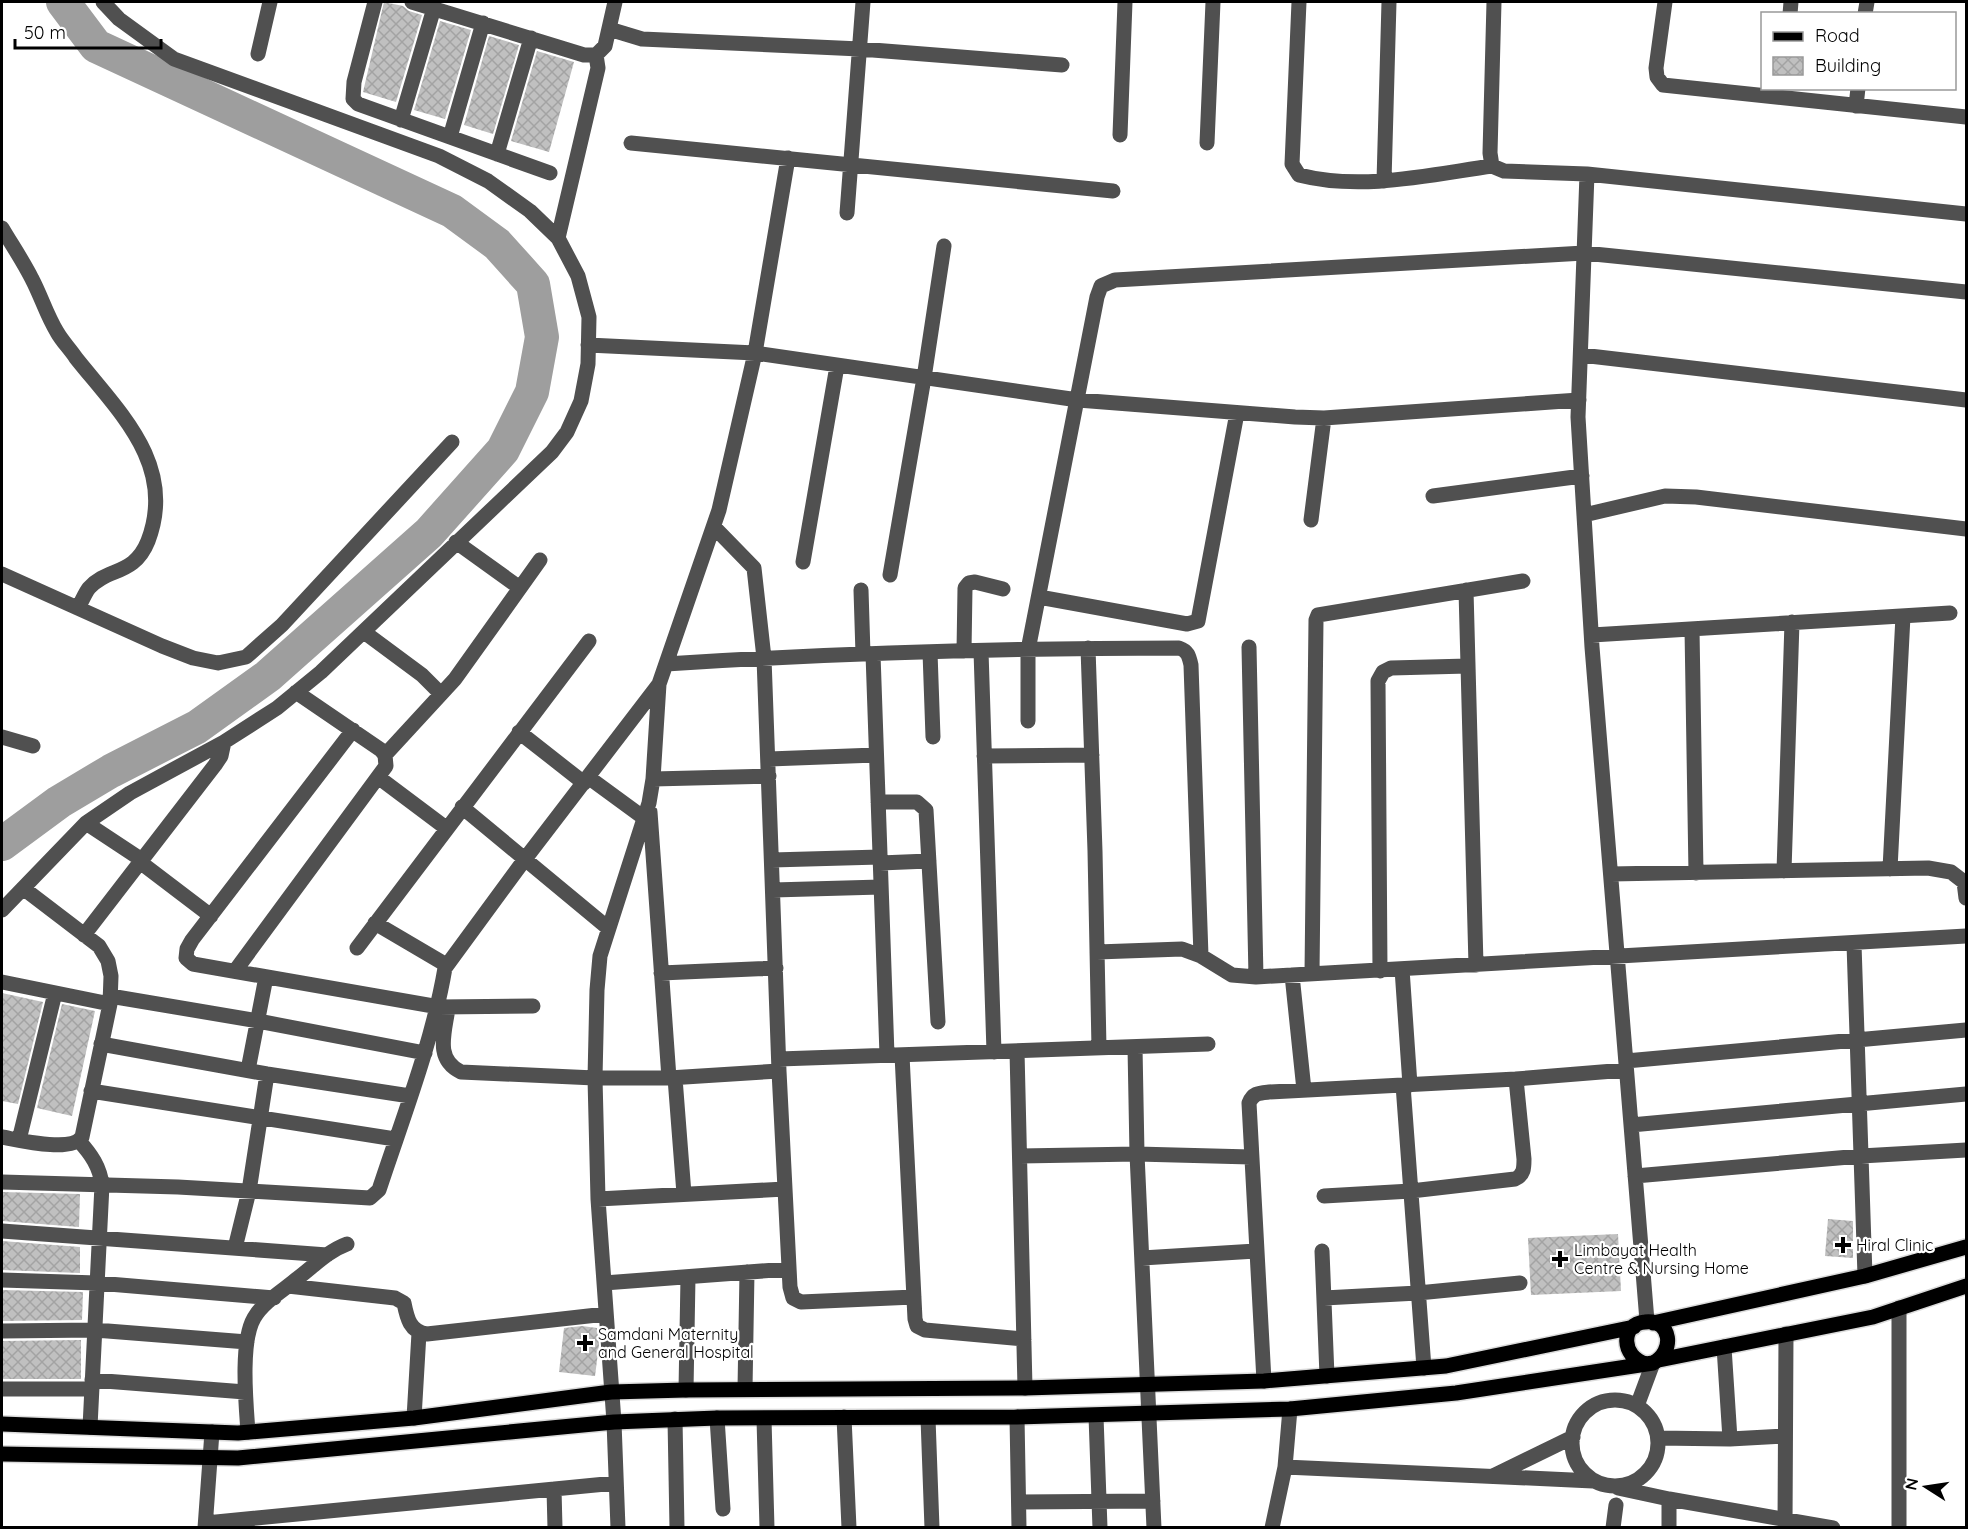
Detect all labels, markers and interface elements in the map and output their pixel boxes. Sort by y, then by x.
scale bar [15,12,160,50]
legend [1761,12,1956,90]
text: 50 m [24,21,66,44]
text: Road [1815,24,1860,47]
text: Building [1815,54,1881,77]
place label: Hiral Clinic [1856,1235,1933,1255]
marker: Hiral Clinic [1834,1236,1852,1254]
place label: Limbayat Health Centre & Nursing Home [1574,1240,1749,1278]
marker: Limbayat Health Centre & Nursing Home [1551,1250,1569,1268]
place label: Samdani Maternity and General Hospital [598,1324,754,1362]
marker: Samdani Maternity and General Hospital [576,1334,594,1352]
north arrow [1896,1457,1956,1517]
text: N [1900,1476,1922,1492]

